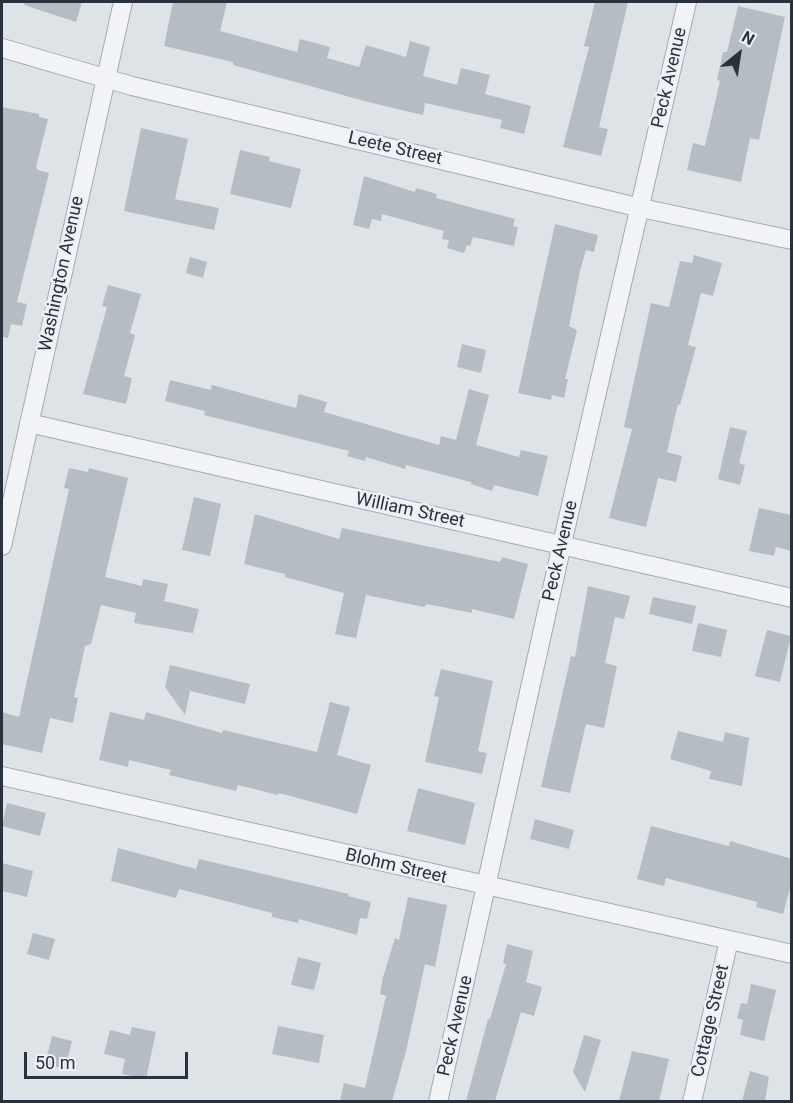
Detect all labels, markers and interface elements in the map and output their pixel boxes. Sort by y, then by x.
north arrow [709,24,769,84]
street label: Peck Avenue [648,26,692,130]
text: N [739,27,758,49]
street label: Leete Street [346,128,444,170]
street label: Washington Avenue [35,194,89,354]
street label: William Street [353,489,467,533]
street label: Peck Avenue [539,499,583,603]
street label: Blohm Street [343,845,449,889]
street label: Cottage Street [688,962,734,1080]
street label: Peck Avenue [434,974,478,1078]
scale bar [27,1040,190,1078]
text: 50 m [35,1052,75,1073]

